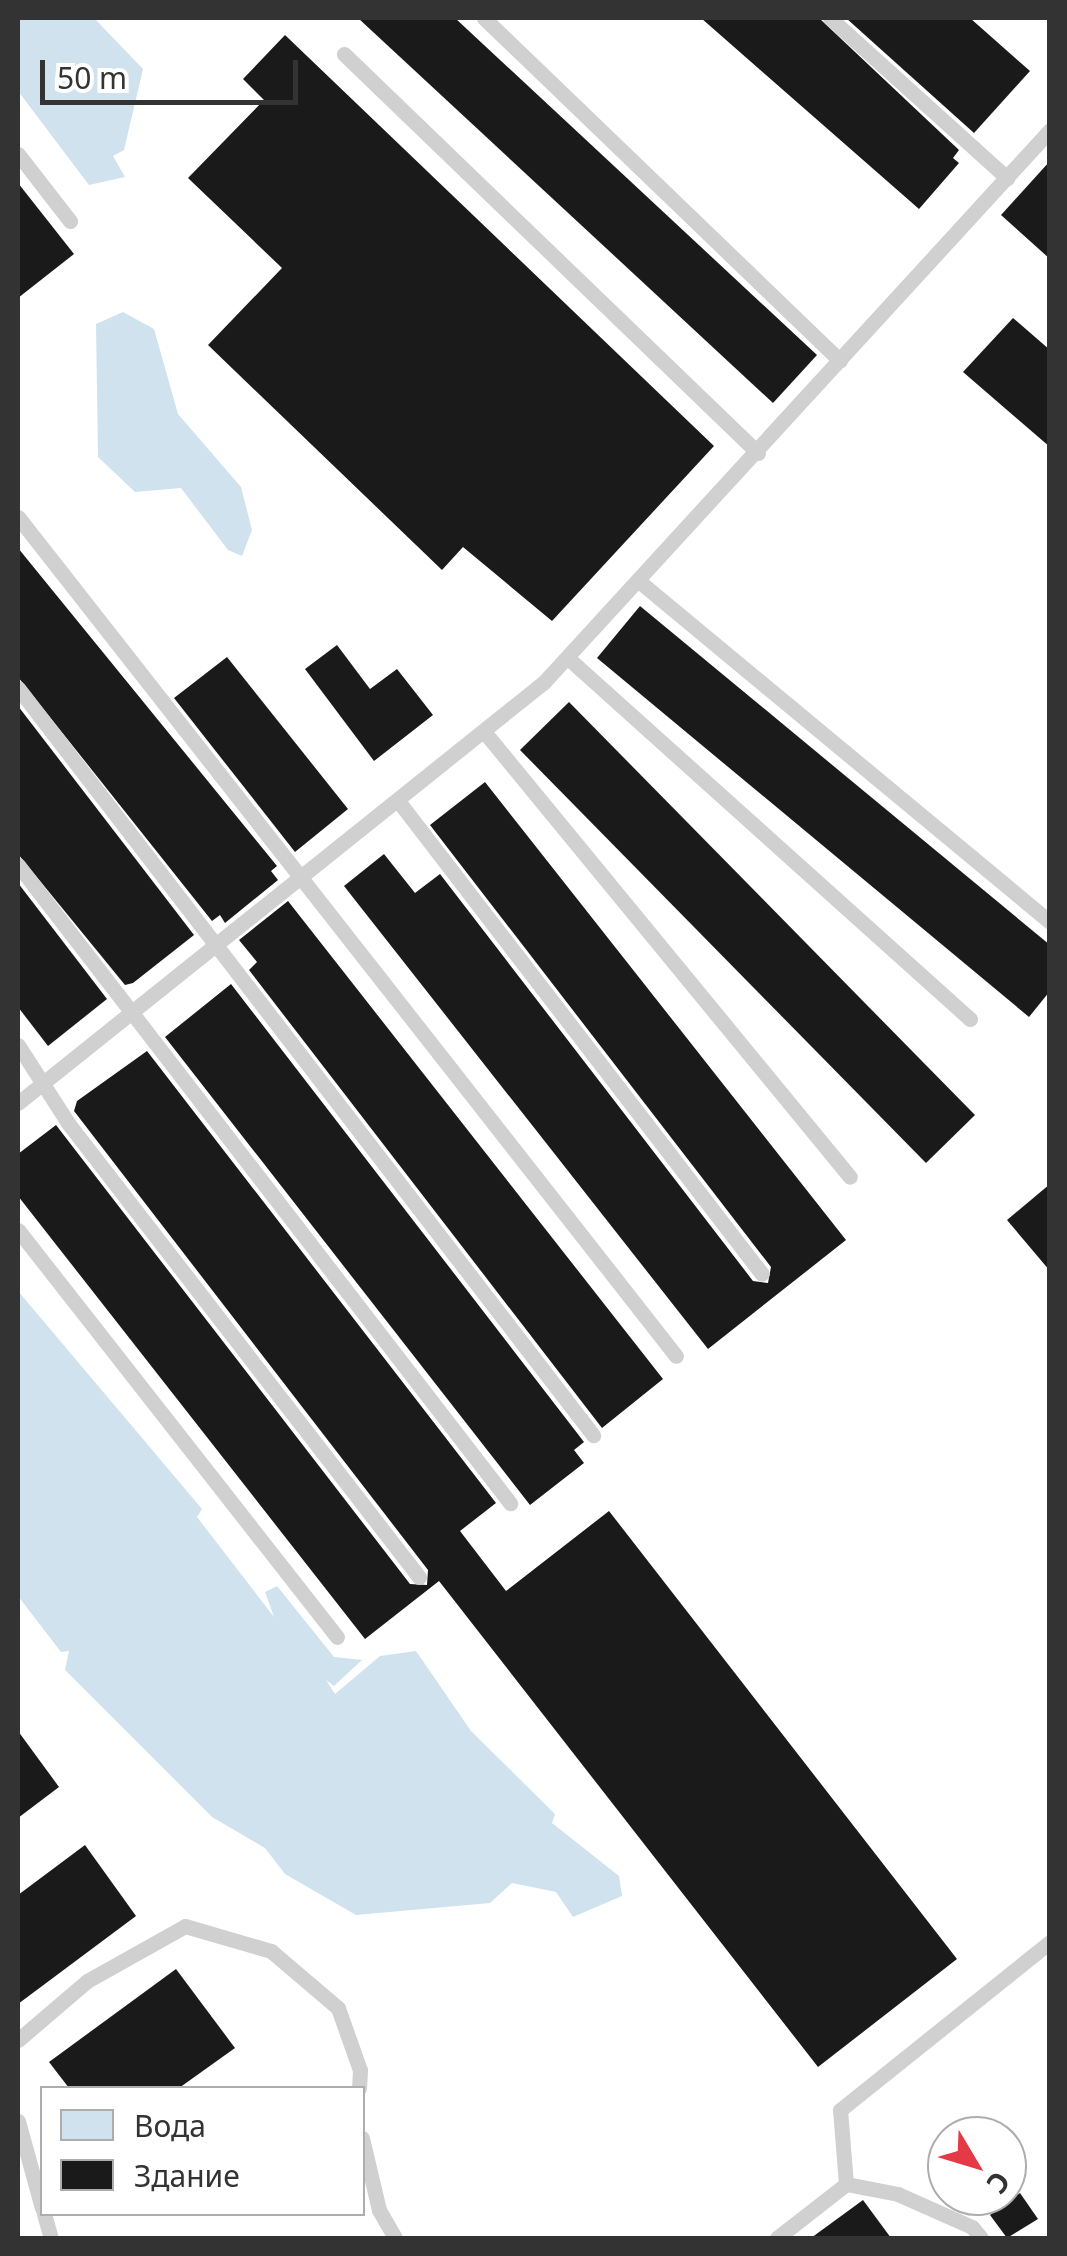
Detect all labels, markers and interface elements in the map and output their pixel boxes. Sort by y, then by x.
scale bar [45,40,302,102]
text: 50 m [57,57,127,98]
legend [40,2086,365,2216]
text: Вода [134,2105,206,2146]
north arrow [927,2116,1027,2216]
text: Здание [134,2155,240,2196]
text: С [979,2164,1020,2202]

